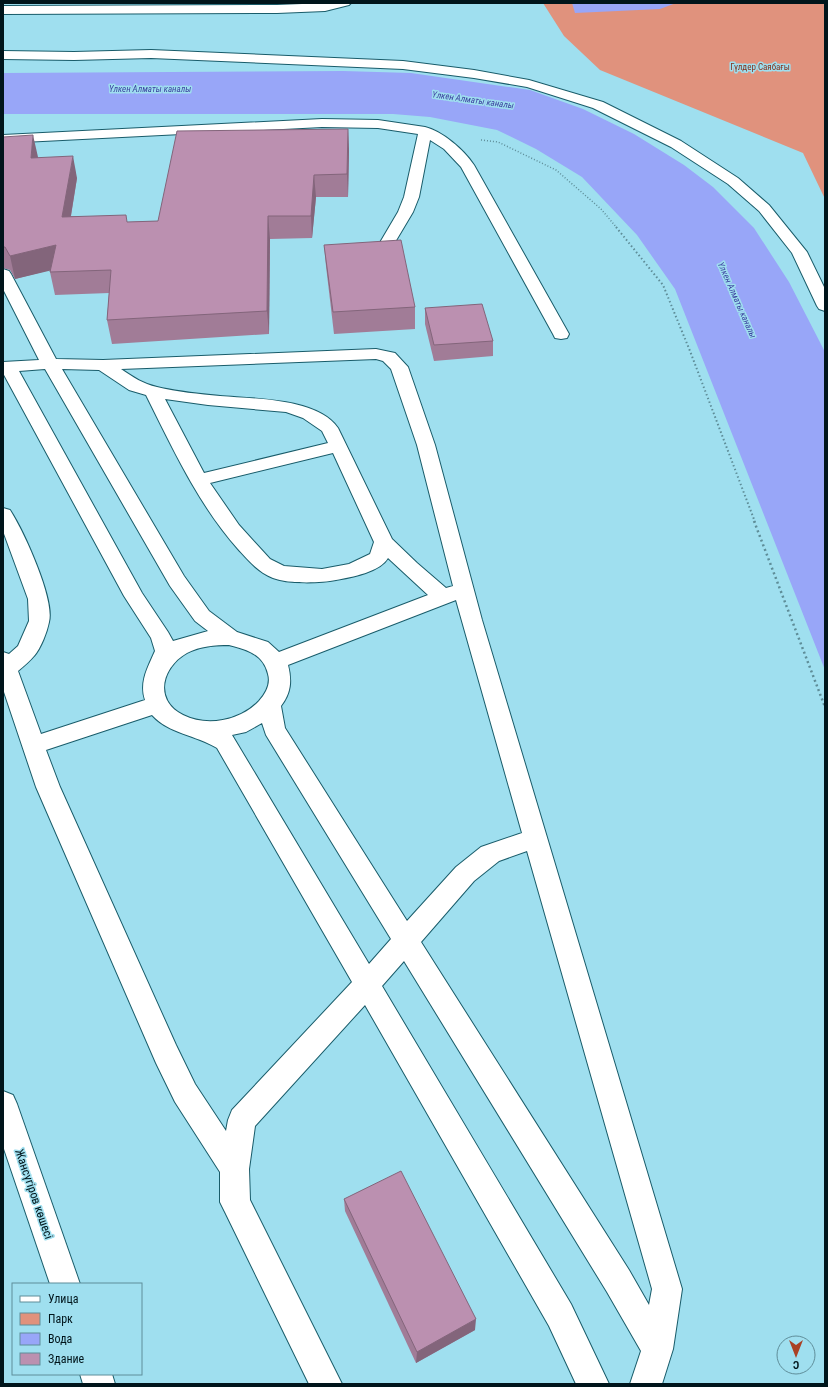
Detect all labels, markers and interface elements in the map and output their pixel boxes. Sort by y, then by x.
park label: Гүлдер Саябағы [730,62,790,72]
water label: Үлкен Алматы каналы [109,84,191,94]
water label: Үлкен Алматы каналы [432,89,514,111]
water label: Үлкен Алматы каналы [716,260,758,340]
street label: Жансүгіров көшесі [12,1147,56,1241]
legend [12,1283,142,1375]
text: Улица [48,1292,79,1306]
text: Парк [48,1312,73,1326]
text: Вода [48,1332,73,1346]
north arrow [776,1335,816,1375]
text: Здание [48,1352,85,1366]
text: С [793,1358,799,1371]

